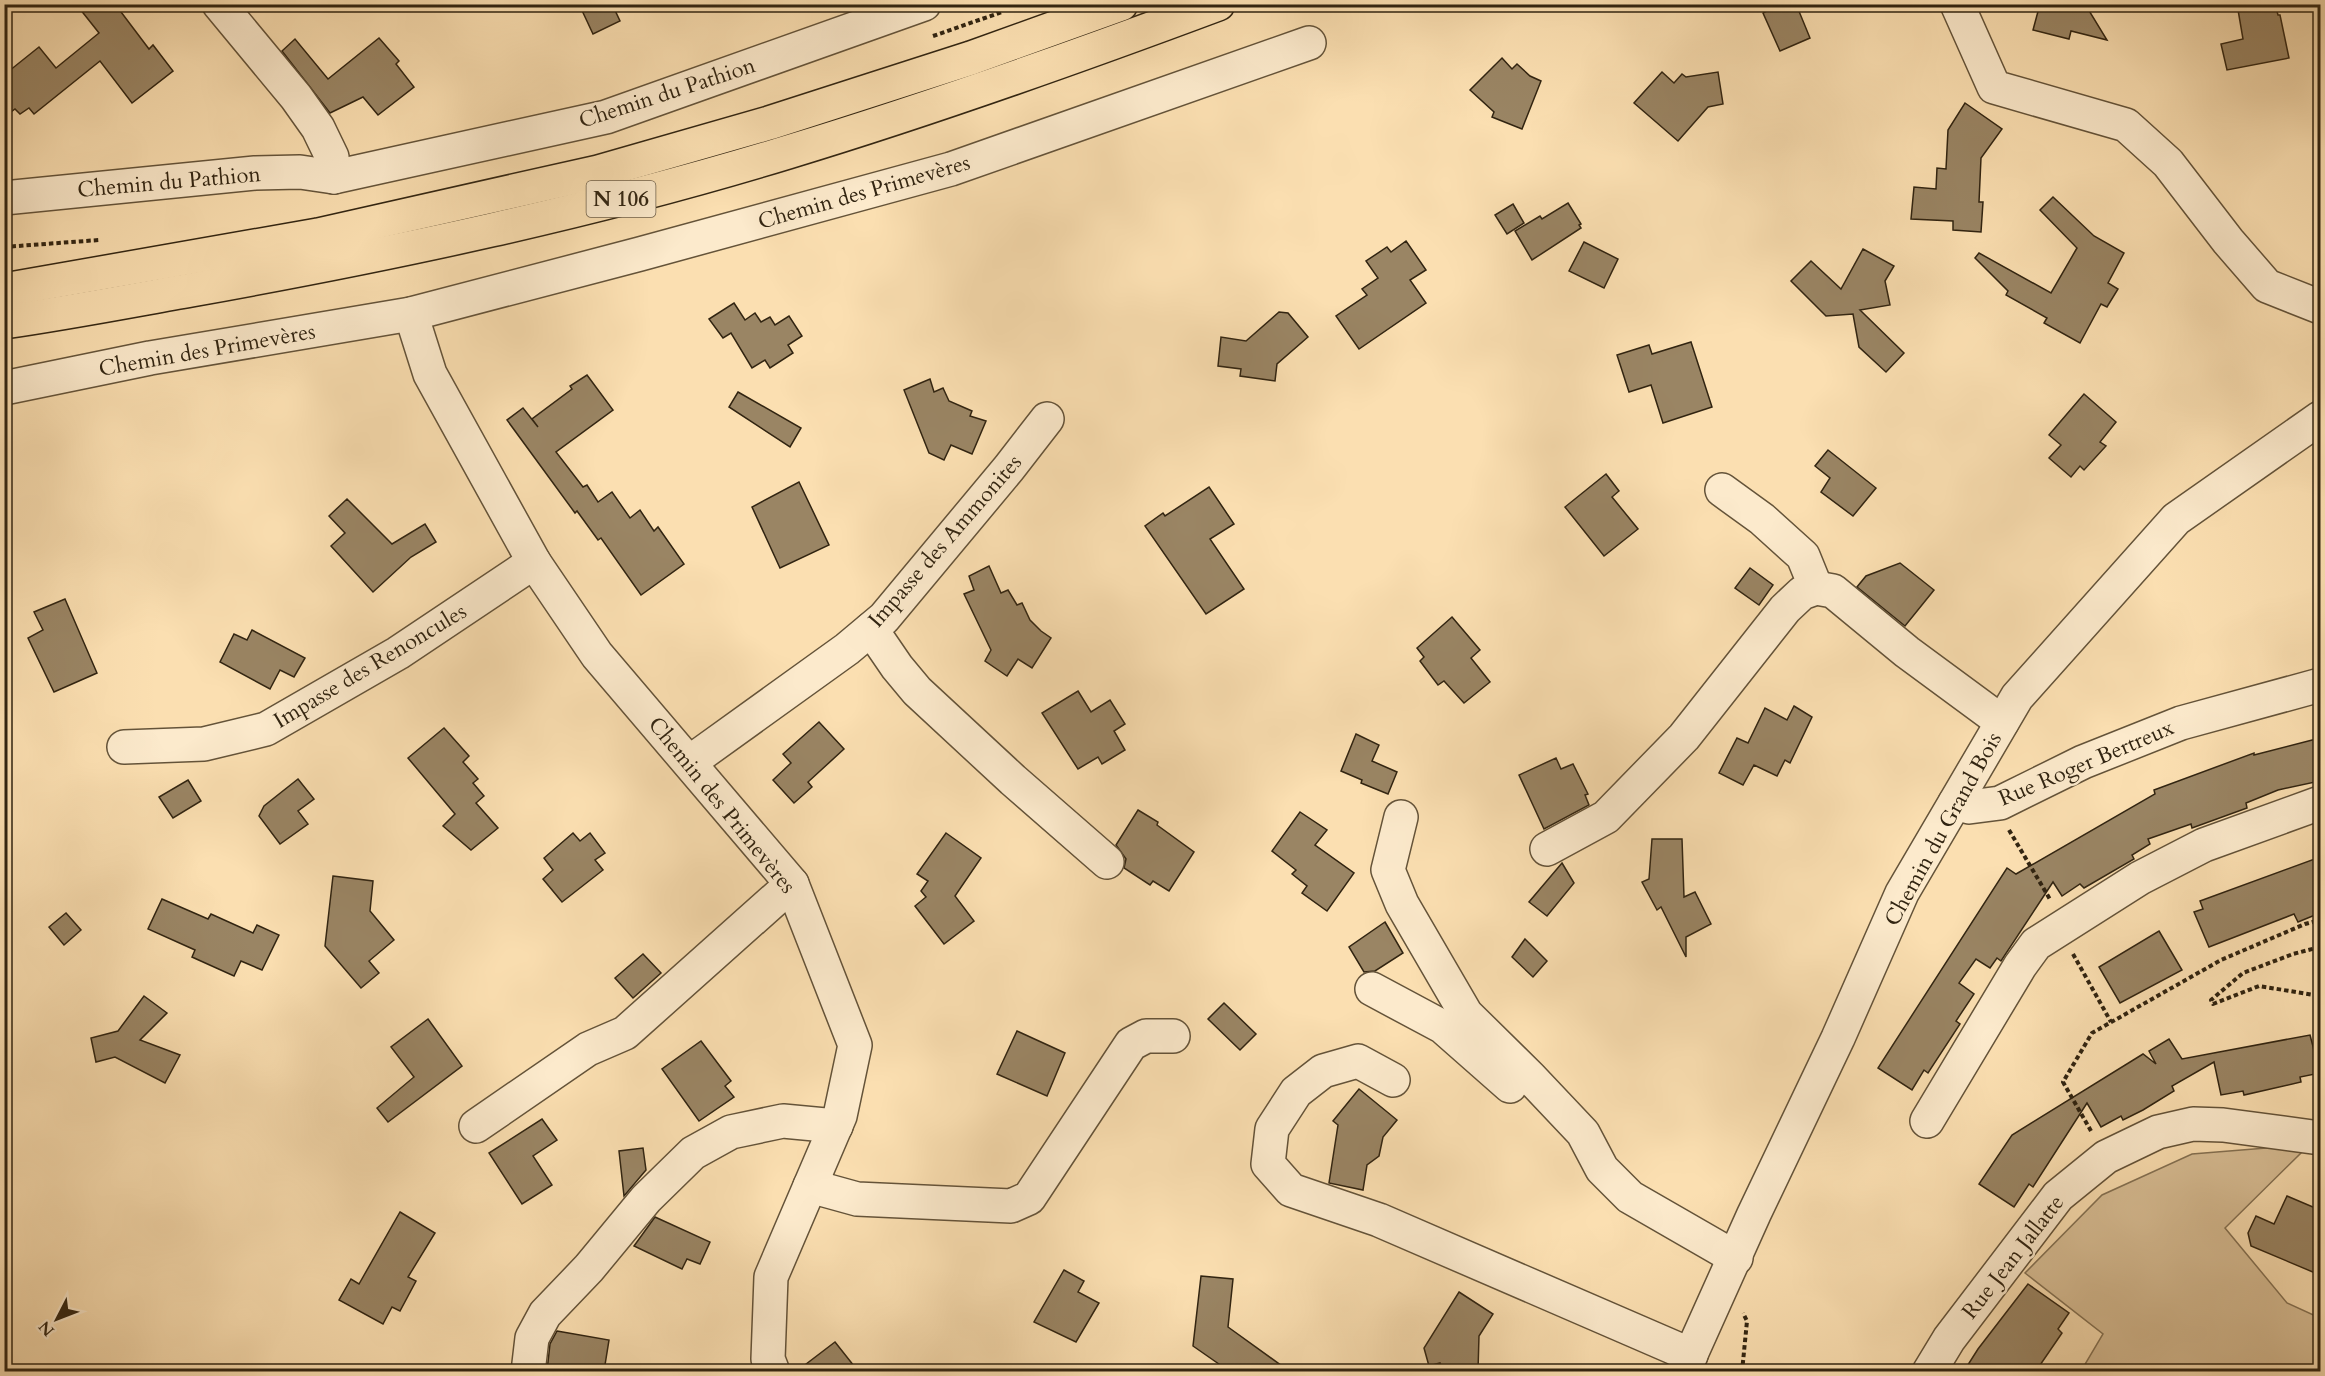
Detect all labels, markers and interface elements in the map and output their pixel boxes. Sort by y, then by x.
street label: Chemin du Pathion [575,50,760,136]
street label: Chemin des Primevères [754,147,974,237]
street label: Chemin du Pathion [76,159,262,205]
road number: N 106 [586,181,656,217]
street label: Chemin des Primevères [96,316,318,384]
street label: Impasse des Ammonites [861,448,1029,634]
street label: Impasse des Renoncules [268,596,472,736]
street label: Chemin des Primevères [641,710,803,900]
street label: Rue Roger Bertreux [1994,713,2178,813]
street label: Chemin du Grand Bois [1877,727,2009,931]
street label: Rue Jean Jallatte [1955,1189,2071,1325]
north arrow [27,1289,87,1349]
text: N [34,1316,59,1341]

